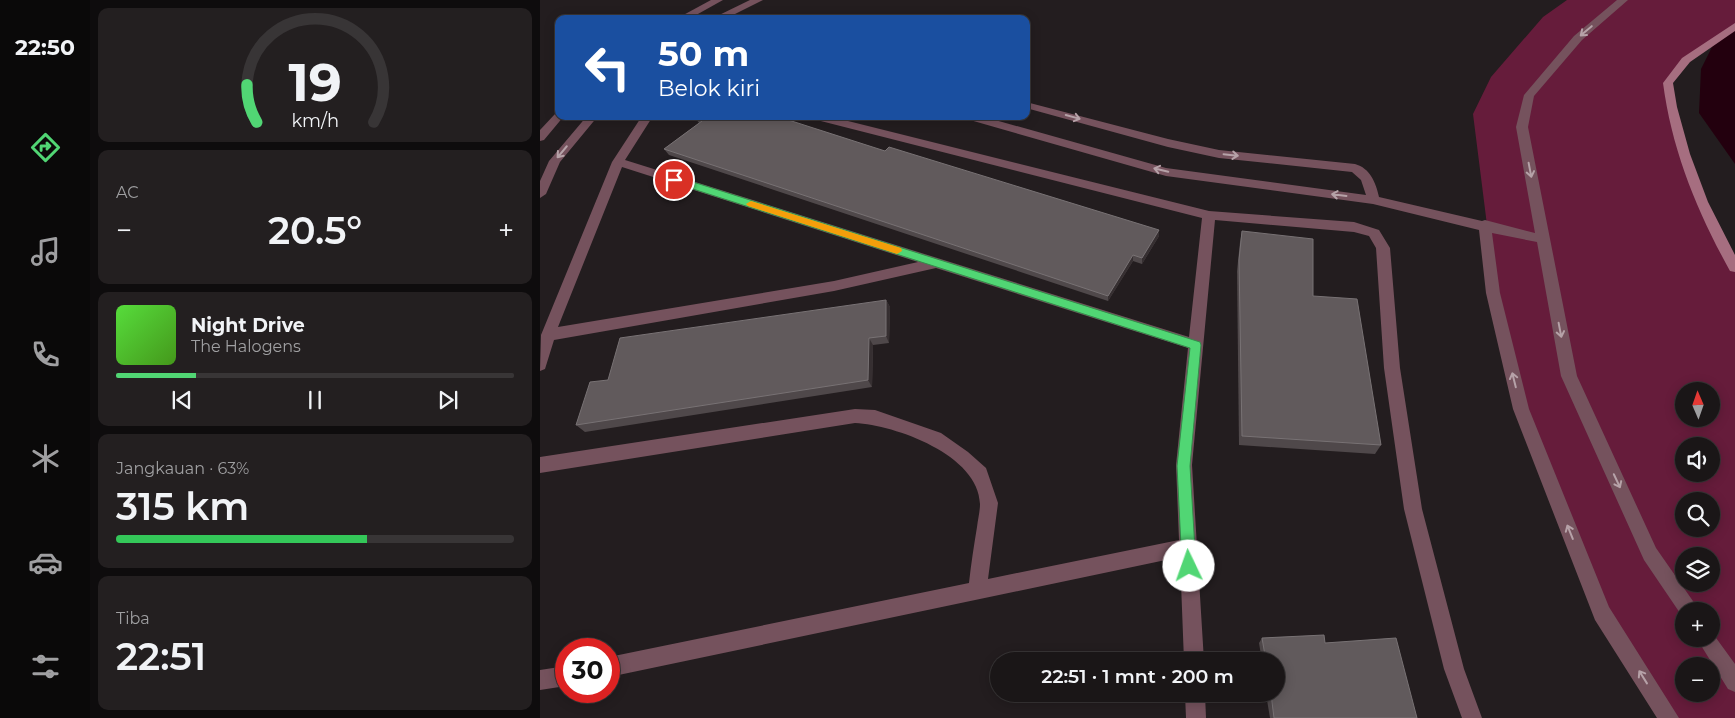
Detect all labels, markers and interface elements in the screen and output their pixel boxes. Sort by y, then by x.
one-way arrow [1579,26,1592,37]
text: 50 m [658,32,749,75]
text: 22:50 [15,34,75,61]
icon: left [575,35,640,100]
text: 19 [288,51,342,114]
text: Belok kiri [658,75,760,102]
text: km/h [291,110,339,131]
one-way arrow [1065,113,1081,123]
icon: directions [28,130,63,165]
one-way arrow [556,146,568,159]
one-way arrow [1223,150,1239,160]
pin [653,159,695,201]
one-way arrow [1525,162,1535,178]
one-way arrow [1154,165,1170,174]
icon: arrive [660,166,688,194]
text: AC [116,183,139,202]
one-way arrow [1332,190,1348,200]
text: 20.5° [268,207,362,254]
text: − [116,213,132,247]
text: + [498,213,514,247]
icon: music [28,234,63,269]
text: Night Drive [191,314,305,337]
one-way arrow [1556,321,1565,337]
icon: phone [28,337,63,372]
text: The Halogens [191,337,301,356]
one-way arrow [1509,372,1518,388]
north arrow [1675,382,1720,428]
map controls [1675,382,1720,702]
icon: previous [168,386,196,414]
icon: pause [301,386,329,414]
icon: next [434,386,462,414]
button: sound [1675,437,1720,482]
icon: climate [28,441,63,476]
text: Jangkauan · 63% [116,459,249,478]
one-way arrow [1612,473,1622,488]
text: 315 km [116,483,249,530]
button: search [1675,492,1720,537]
one-way arrow [1565,525,1574,540]
position arrow [1162,539,1214,591]
icon: car [28,545,63,580]
button: layers [1675,547,1720,592]
button: + [1675,602,1720,647]
text: Tiba [116,609,150,628]
text: 22:51 [116,633,206,680]
speed limit sign: 30 [555,638,620,703]
icon: filters [28,649,63,684]
button: − [1675,657,1720,702]
text: 22:51 · 1 mnt · 200 m [1041,665,1234,688]
one-way arrow [1637,670,1647,684]

